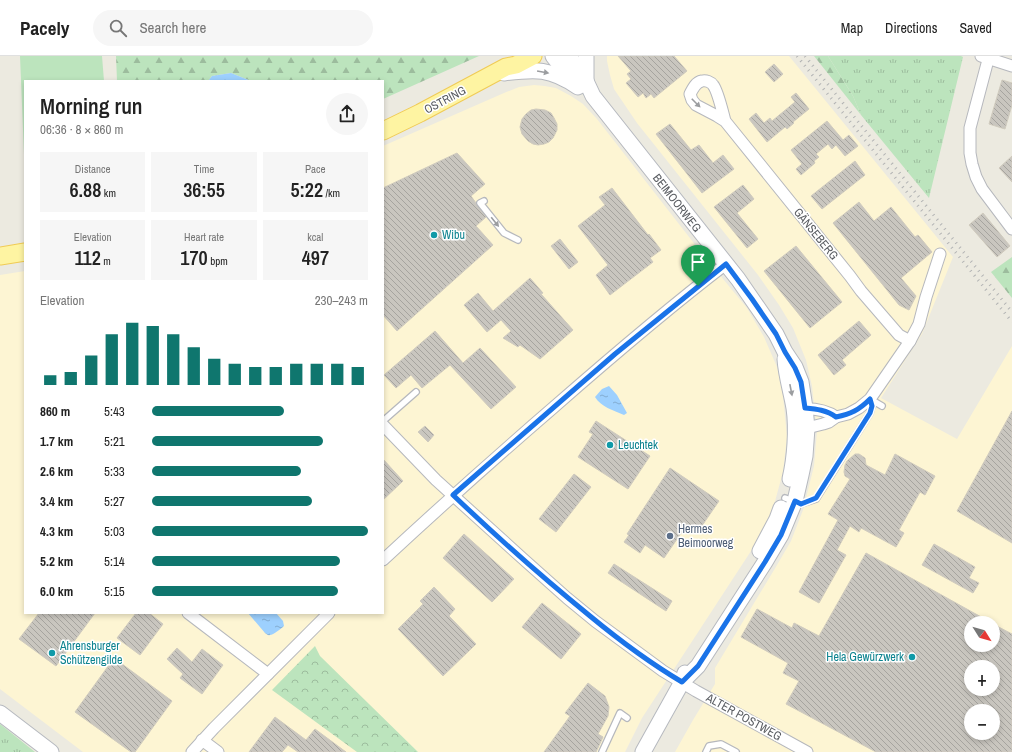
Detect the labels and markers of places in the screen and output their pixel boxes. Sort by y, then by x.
place label: Wibu [442,227,465,243]
marker: Wibu [429,230,439,240]
pin [681,245,715,286]
place label: Leuchtek [618,437,658,453]
marker: Leuchtek [605,440,615,450]
place label: Hermes Beimoorweg [678,521,734,551]
marker: Hermes Beimoorweg [665,531,675,541]
place label: Ahrensburger Schützengilde [59,638,122,668]
marker: Ahrensburger Schützengilde [47,648,57,658]
place label: Hela Gewürzwerk [826,649,904,665]
marker: Hela Gewürzwerk [907,652,917,662]

